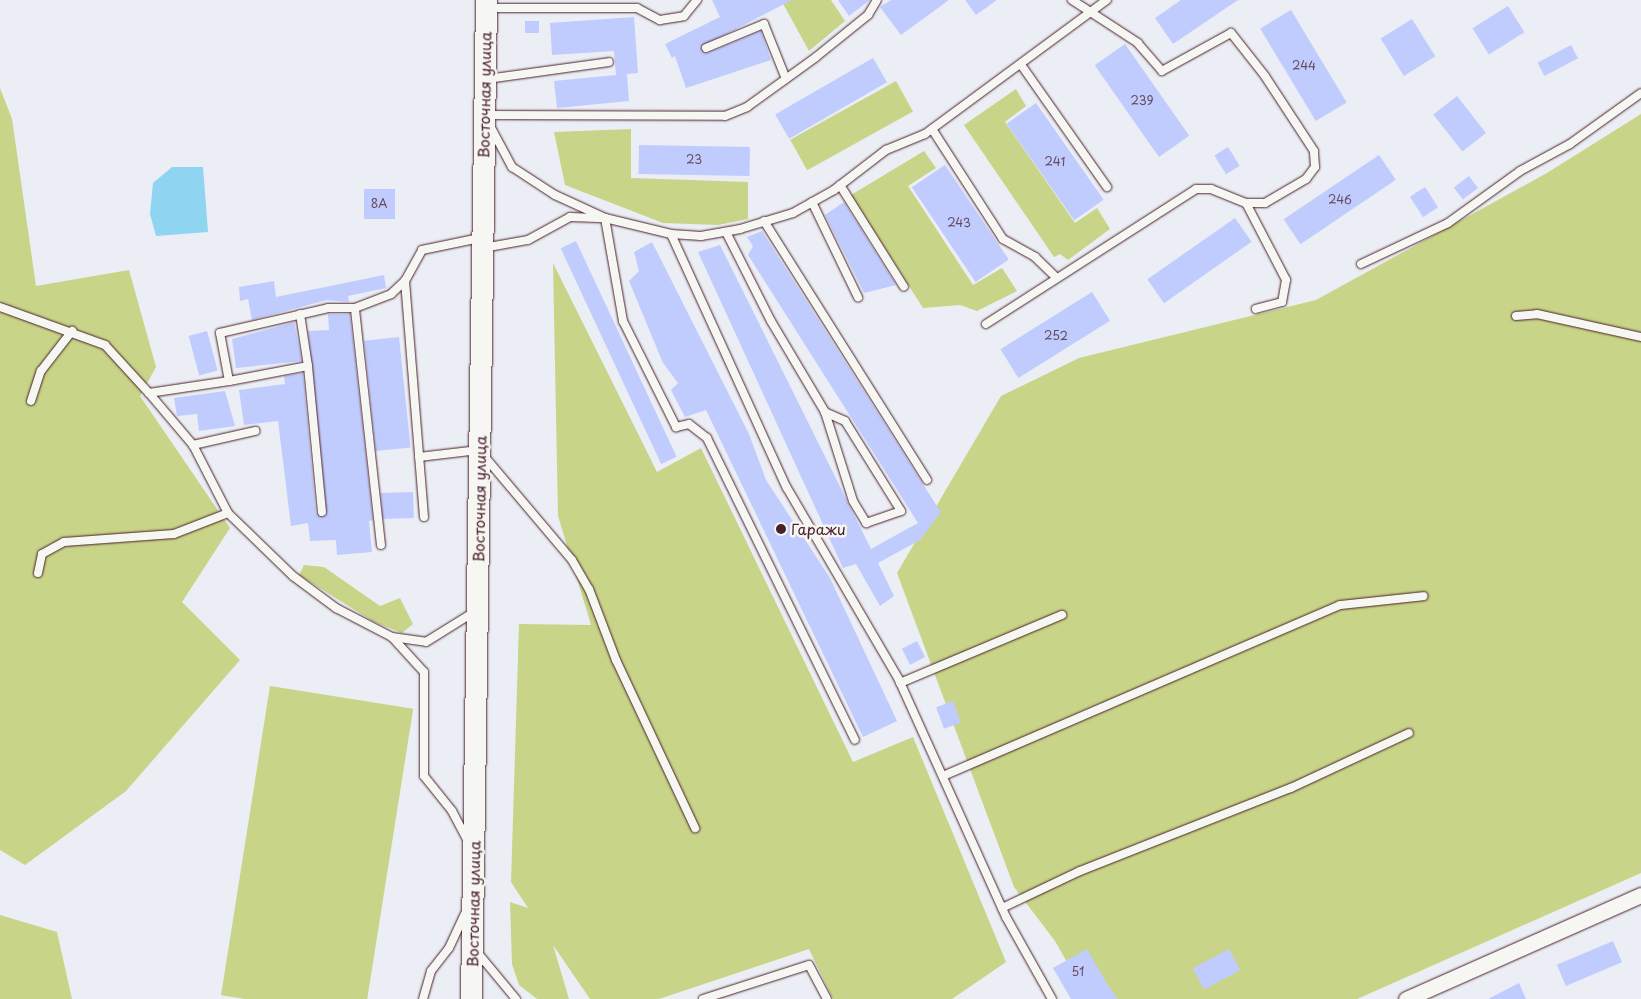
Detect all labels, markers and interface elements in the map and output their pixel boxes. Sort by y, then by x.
street label: Восточная улица [474,31,494,159]
house number: 244 [1292,59,1316,73]
house number: 239 [1130,94,1154,108]
house number: 23 [686,153,702,167]
house number: 241 [1045,155,1065,169]
house number: 246 [1328,193,1352,207]
house number: 8А [371,197,387,211]
house number: 243 [947,216,971,230]
house number: 252 [1044,329,1068,343]
street label: Восточная улица [469,435,489,563]
place label: Гаражи [791,520,846,538]
marker: Гаражи [775,523,787,535]
street label: Восточная улица [463,840,483,968]
house number: 51 [1072,965,1084,979]

